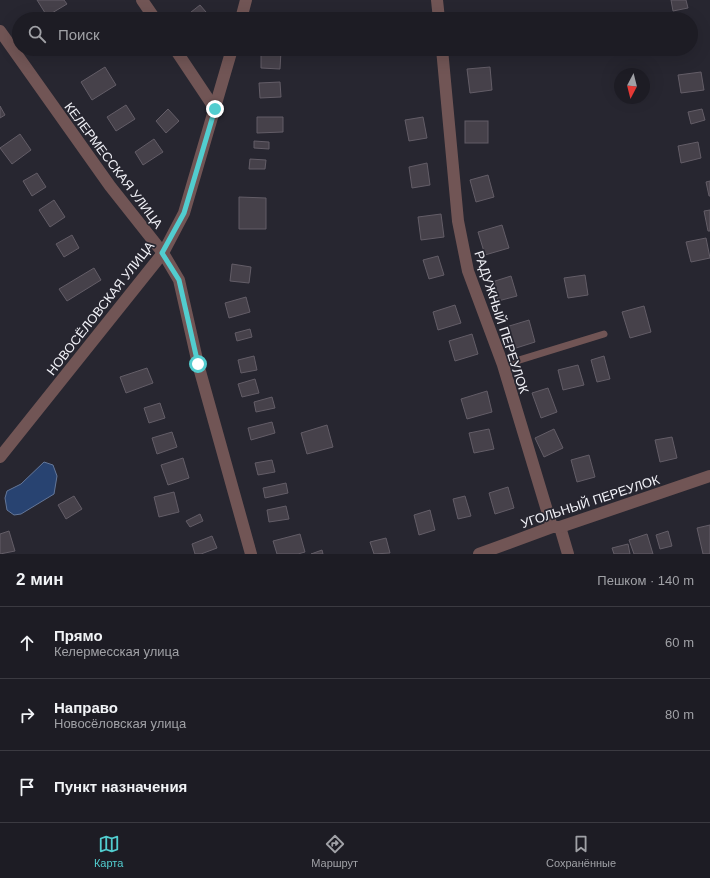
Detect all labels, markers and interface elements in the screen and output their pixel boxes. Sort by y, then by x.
search box [12,12,698,56]
icon: search [26,23,48,45]
text: Поиск [58,26,100,43]
north arrow [614,68,650,104]
street label: КЕЛЕРМЕССКАЯ УЛИЦА [61,99,166,231]
route end [206,100,224,118]
street label: НОВОСЁЛОВСКАЯ УЛИЦА [44,238,157,378]
street label: РАДУЖНЫЙ ПЕРЕУЛОК [471,249,532,396]
route start [189,355,207,373]
street label: УГОЛЬНЫЙ ПЕРЕУЛОК [519,472,662,531]
text: 2 мин [16,570,63,589]
text: Пешком · 140 m [597,573,694,588]
text: Прямо [54,627,103,644]
icon: ahead [16,632,38,654]
text: 60 m [665,635,694,650]
text: Келермесская улица [54,644,179,659]
text: Направо [54,699,118,716]
icon: right [16,704,38,726]
text: 80 m [665,707,694,722]
text: Новосёловская улица [54,716,186,731]
icon: arrive [16,776,38,798]
text: Пункт назначения [54,778,187,795]
tab: Карта [94,833,123,869]
tab: Маршрут [311,833,358,869]
tab: Сохранённые [546,833,616,869]

